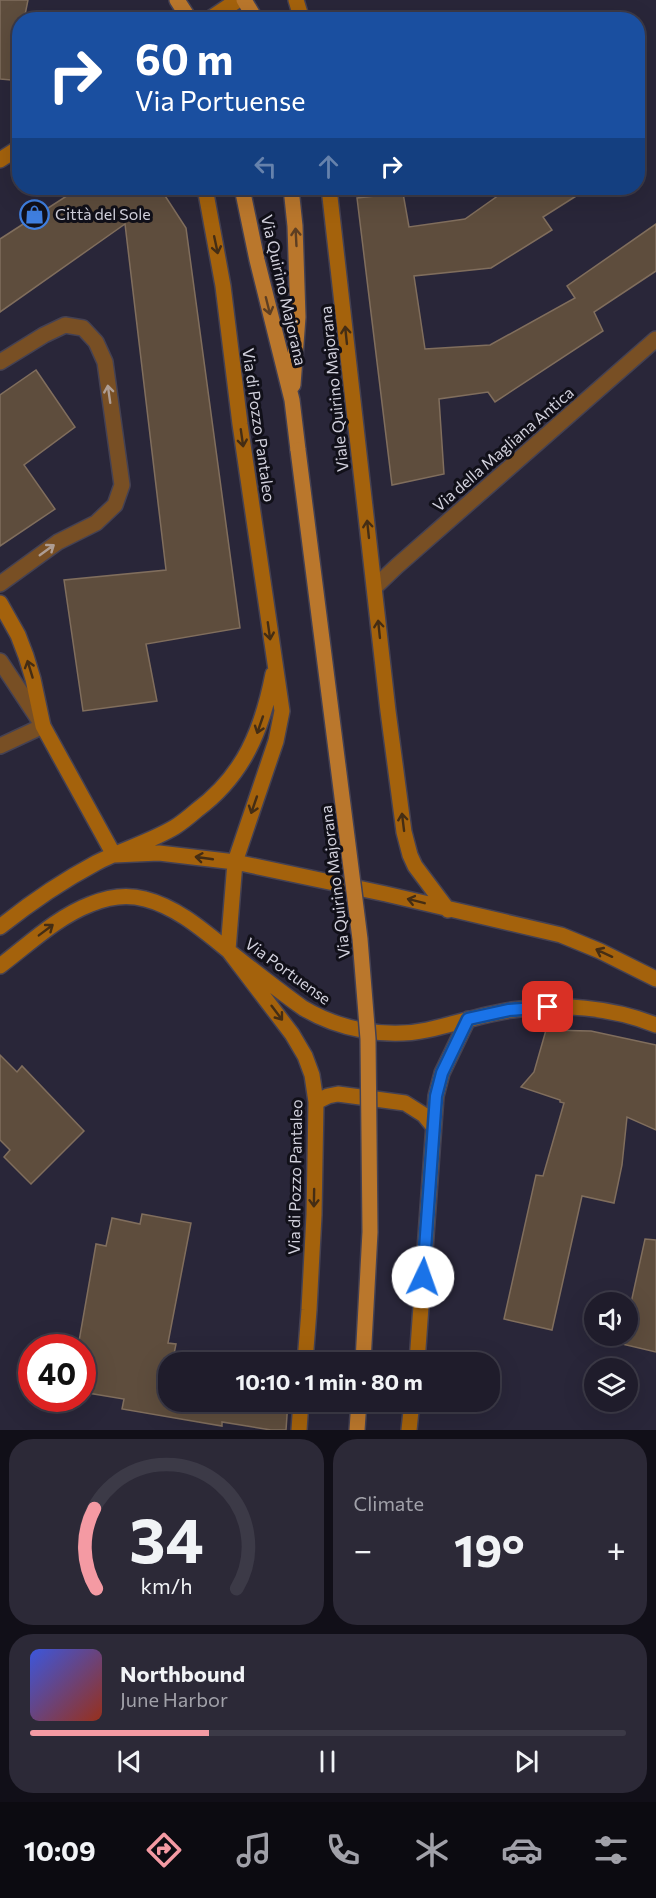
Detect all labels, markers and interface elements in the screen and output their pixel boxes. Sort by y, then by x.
text: 60 m [135,32,234,84]
icon: right [36,36,114,114]
text: Via Portuense [135,84,306,117]
icon: left [249,150,282,183]
icon: ahead [312,150,345,183]
icon: right [375,150,408,183]
shop icon: Città del Sole [18,198,50,230]
place label: Città del Sole [55,204,151,223]
street label: Via Quirino Majorana [258,213,311,367]
one-way arrow [290,228,301,248]
one-way arrow [211,235,222,254]
one-way arrow [263,296,275,315]
street label: Viale Quirino Majorana [315,305,352,473]
one-way arrow [340,326,351,346]
street label: Via di Pozzo Pantaleo [239,347,280,503]
street label: Via della Magliana Antica [428,382,577,515]
one-way arrow [104,385,115,404]
one-way arrow [237,428,248,447]
one-way arrow [362,519,373,539]
one-way arrow [39,544,55,556]
one-way arrow [373,619,384,639]
one-way arrow [264,621,275,641]
one-way arrow [24,660,35,679]
one-way arrow [254,715,265,734]
one-way arrow [248,795,259,814]
street label: Via Quirino Majorana [316,804,353,960]
one-way arrow [397,813,408,833]
one-way arrow [195,853,215,864]
one-way arrow [407,895,426,907]
one-way arrow [38,924,54,937]
street label: Via Portuense [242,933,335,1008]
one-way arrow [595,946,613,958]
pin [522,981,573,1032]
icon: arrive [531,990,564,1023]
one-way arrow [270,1005,283,1021]
street label: Via di Pozzo Pantaleo [284,1099,305,1255]
one-way arrow [309,1188,320,1208]
position arrow [391,1245,455,1309]
map controls [584,1292,638,1412]
button: sound [584,1292,638,1346]
speed limit sign: 40 [18,1334,96,1412]
button: layers [584,1358,638,1412]
text: 10:10 · 1 min · 80 m [235,1368,423,1395]
text: Climate [354,1491,424,1515]
text: 34 [129,1500,204,1576]
text: 19° [454,1521,525,1576]
text: − [354,1528,372,1569]
text: + [607,1528,626,1569]
text: km/h [140,1572,192,1598]
text: Northbound [120,1660,245,1687]
text: June Harbor [120,1687,228,1711]
icon: previous [113,1745,146,1778]
icon: pause [311,1745,344,1778]
icon: next [510,1745,543,1778]
icon: directions [143,1829,185,1871]
icon: music [233,1829,275,1871]
icon: phone [322,1829,364,1871]
icon: climate [411,1829,453,1871]
icon: car [501,1829,543,1871]
icon: filters [590,1829,632,1871]
text: 10:09 [24,1834,96,1867]

